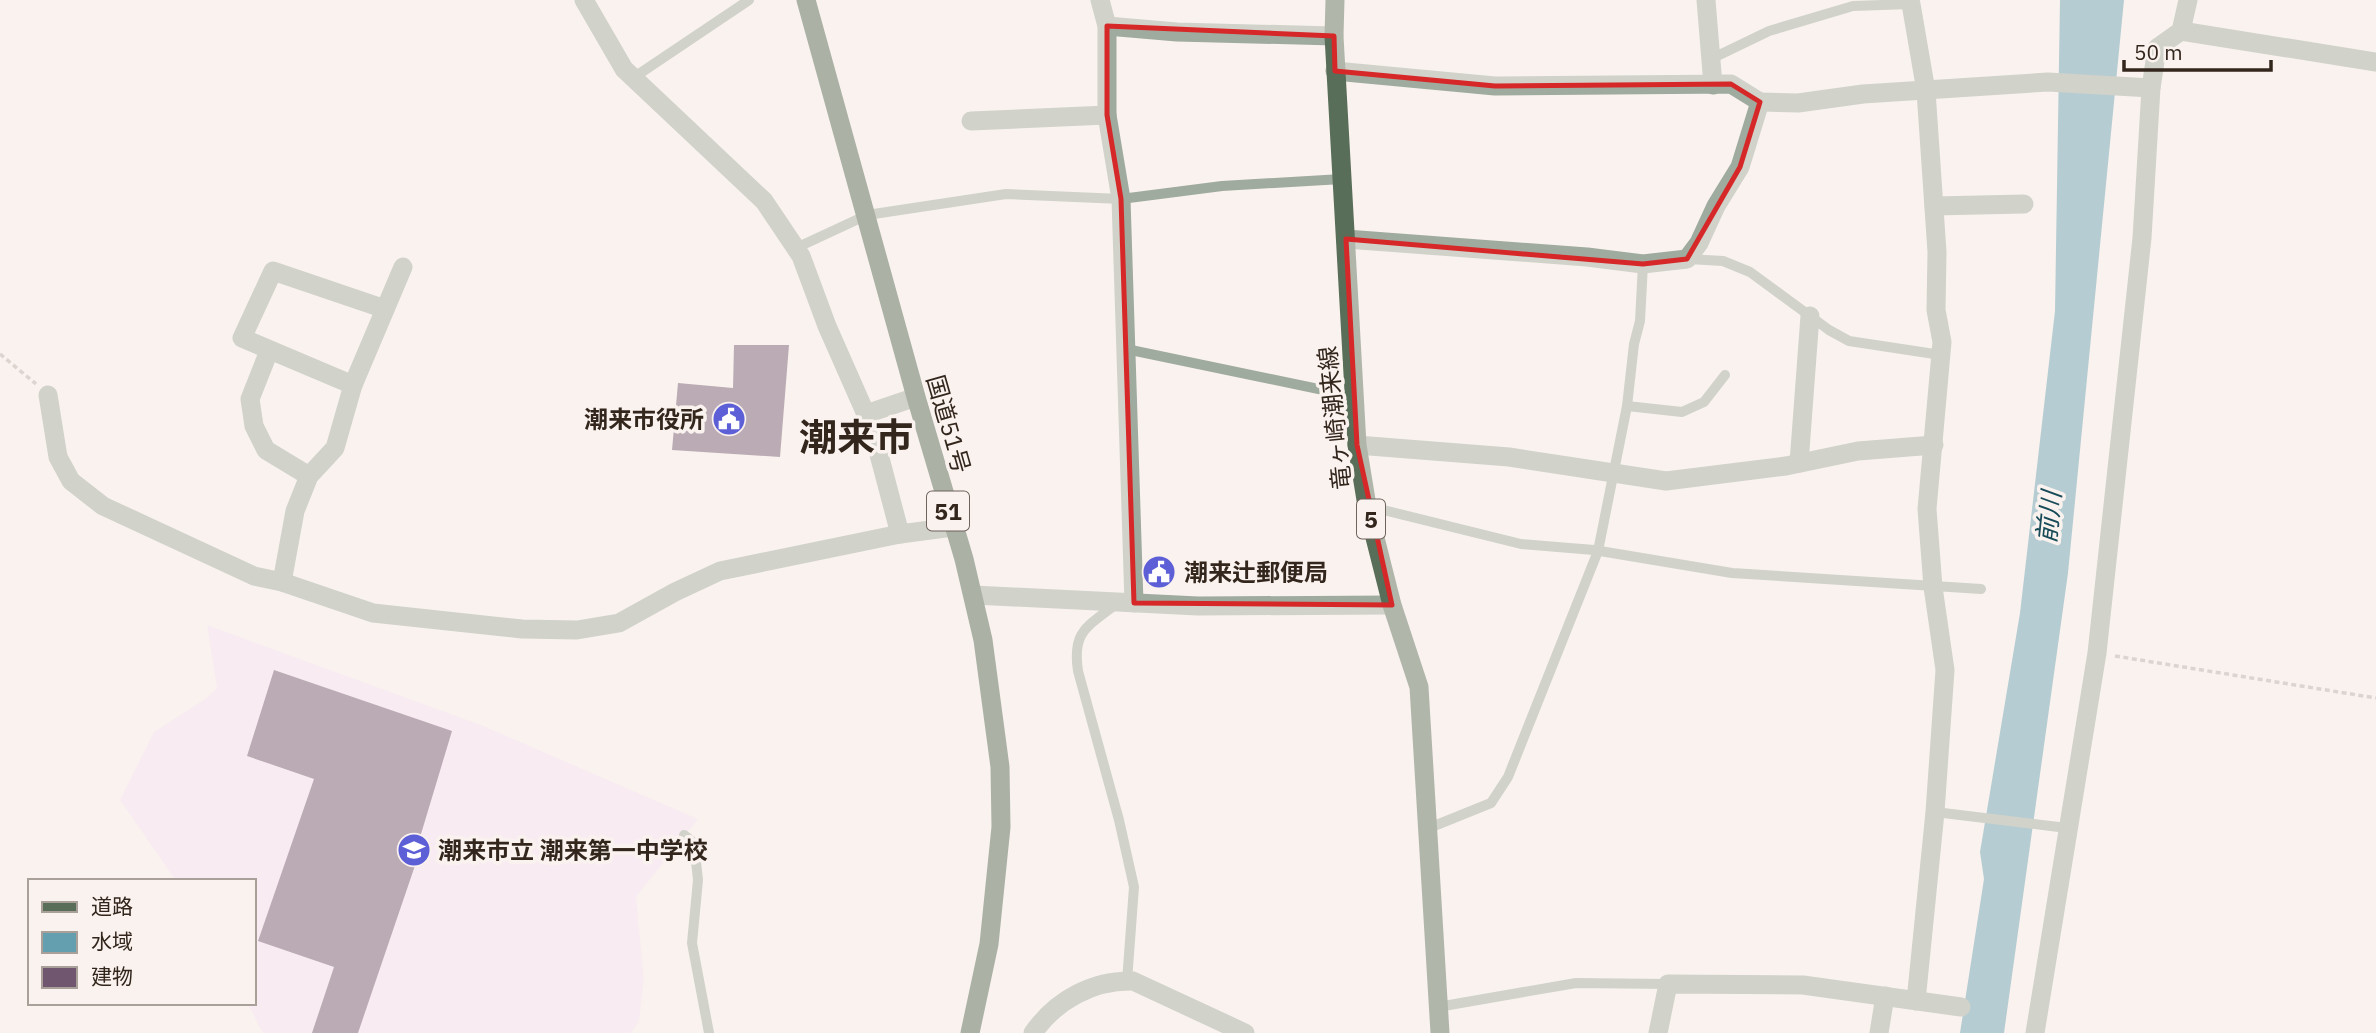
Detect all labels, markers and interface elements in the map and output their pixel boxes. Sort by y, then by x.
scale bar [2124,28,2271,72]
text: 50 m [2134,38,2183,66]
street label: 竜ヶ崎潮来線 [1311,345,1357,491]
street label: 国道51号 [920,371,978,477]
public building icon: 潮来市役所 [710,400,748,438]
place label: 潮来市役所 [584,403,704,435]
district label: 潮来市 [799,412,913,461]
water label: 前川 [2028,486,2068,545]
road number: 51 [927,491,969,530]
road number: 5 [1357,499,1385,538]
public building icon: 潮来辻郵便局 [1140,553,1178,591]
place label: 潮来辻郵便局 [1184,556,1328,588]
school or university icon: 潮来市立 潮来第一中学校 [395,831,433,869]
place label: 潮来市立 潮来第一中学校 [438,834,708,866]
legend [28,879,256,1005]
text: 道路 [91,892,133,920]
text: 水域 [91,927,133,955]
text: 建物 [91,962,133,990]

